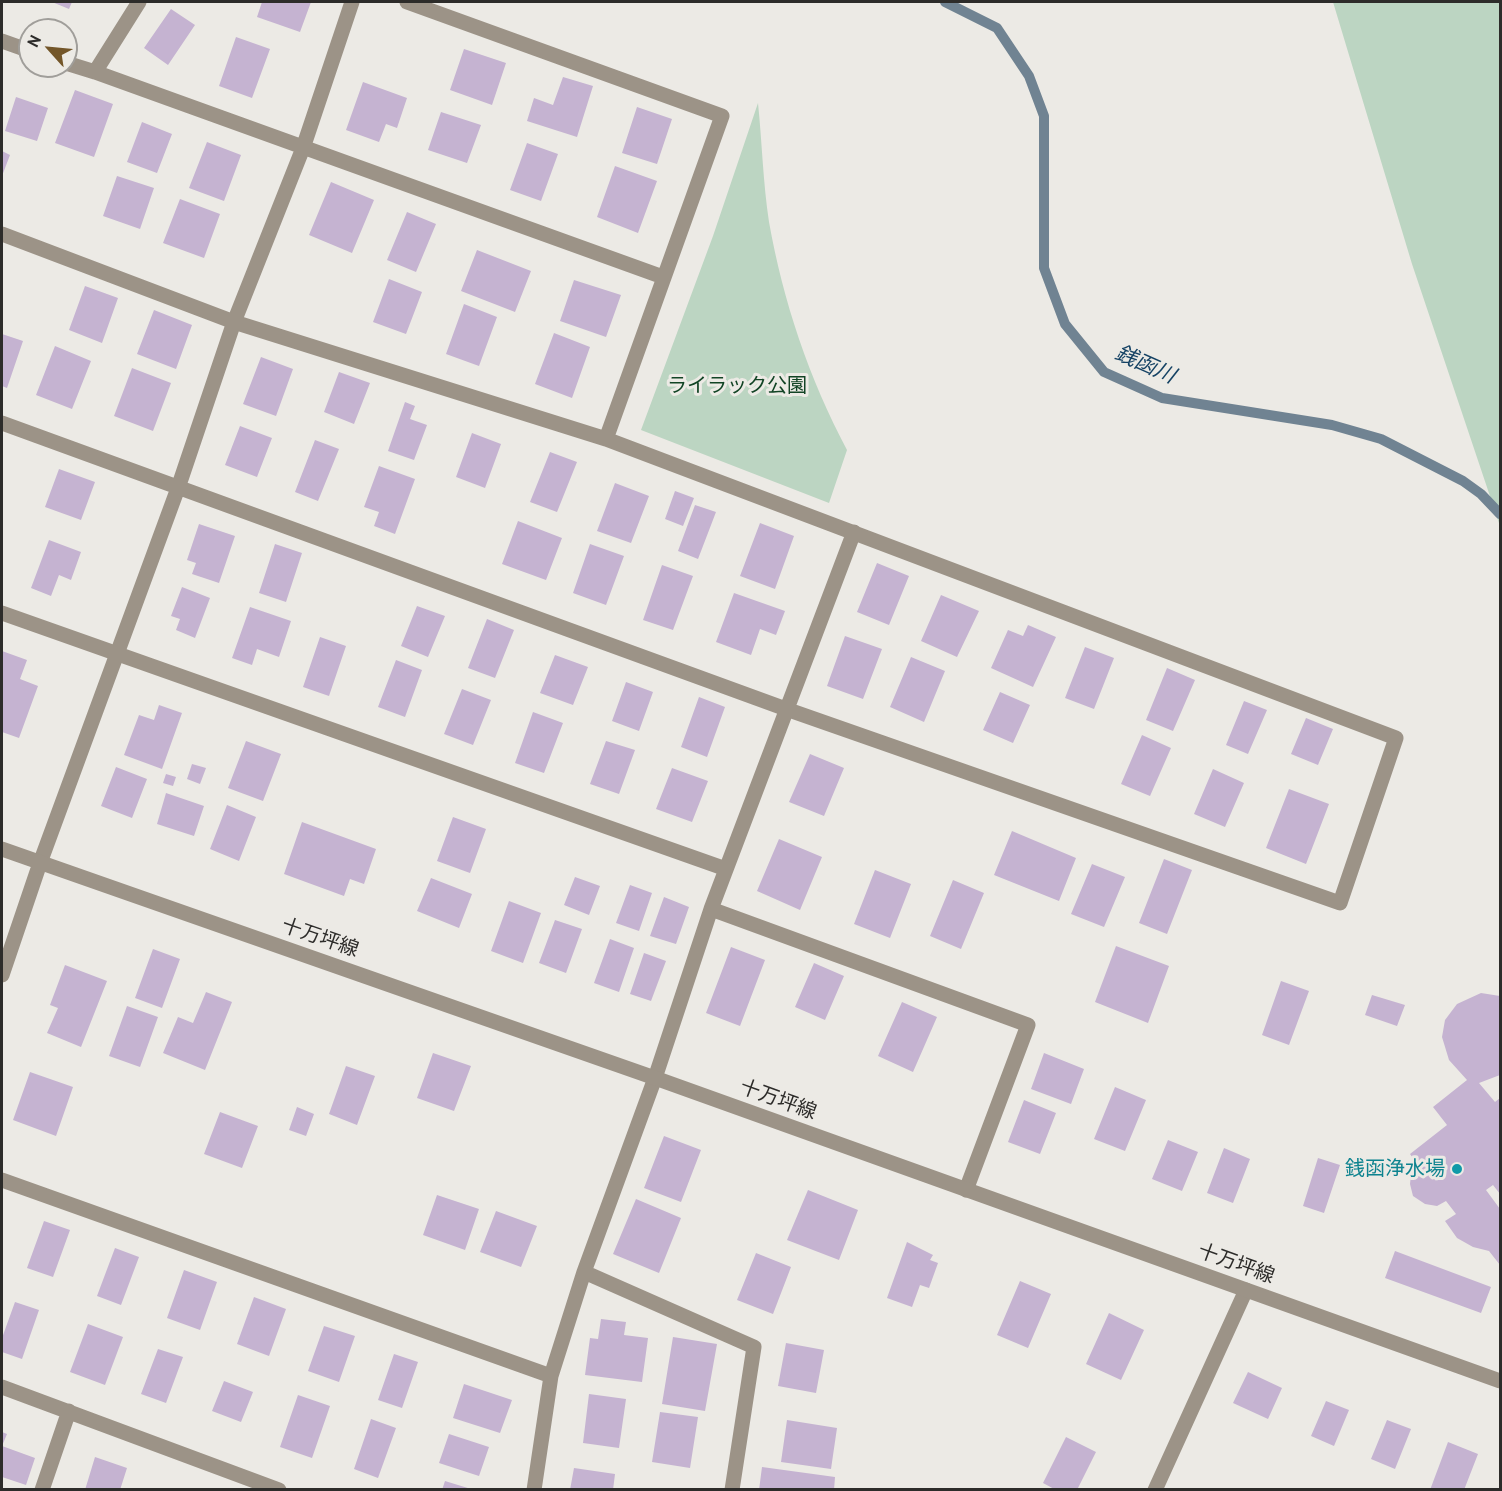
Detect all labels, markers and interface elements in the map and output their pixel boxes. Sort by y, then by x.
north arrow [18,18,78,78]
text: N [22,32,45,50]
water label: 銭函川 [1111,341,1179,389]
park label: ライラック公園 [667,374,807,398]
street label: 十万坪線 [278,914,362,962]
street label: 十万坪線 [736,1075,820,1125]
place label: 銭函浄水場 [1345,1157,1445,1181]
marker: 銭函浄水場 [1450,1162,1464,1176]
street label: 十万坪線 [1194,1239,1278,1289]

